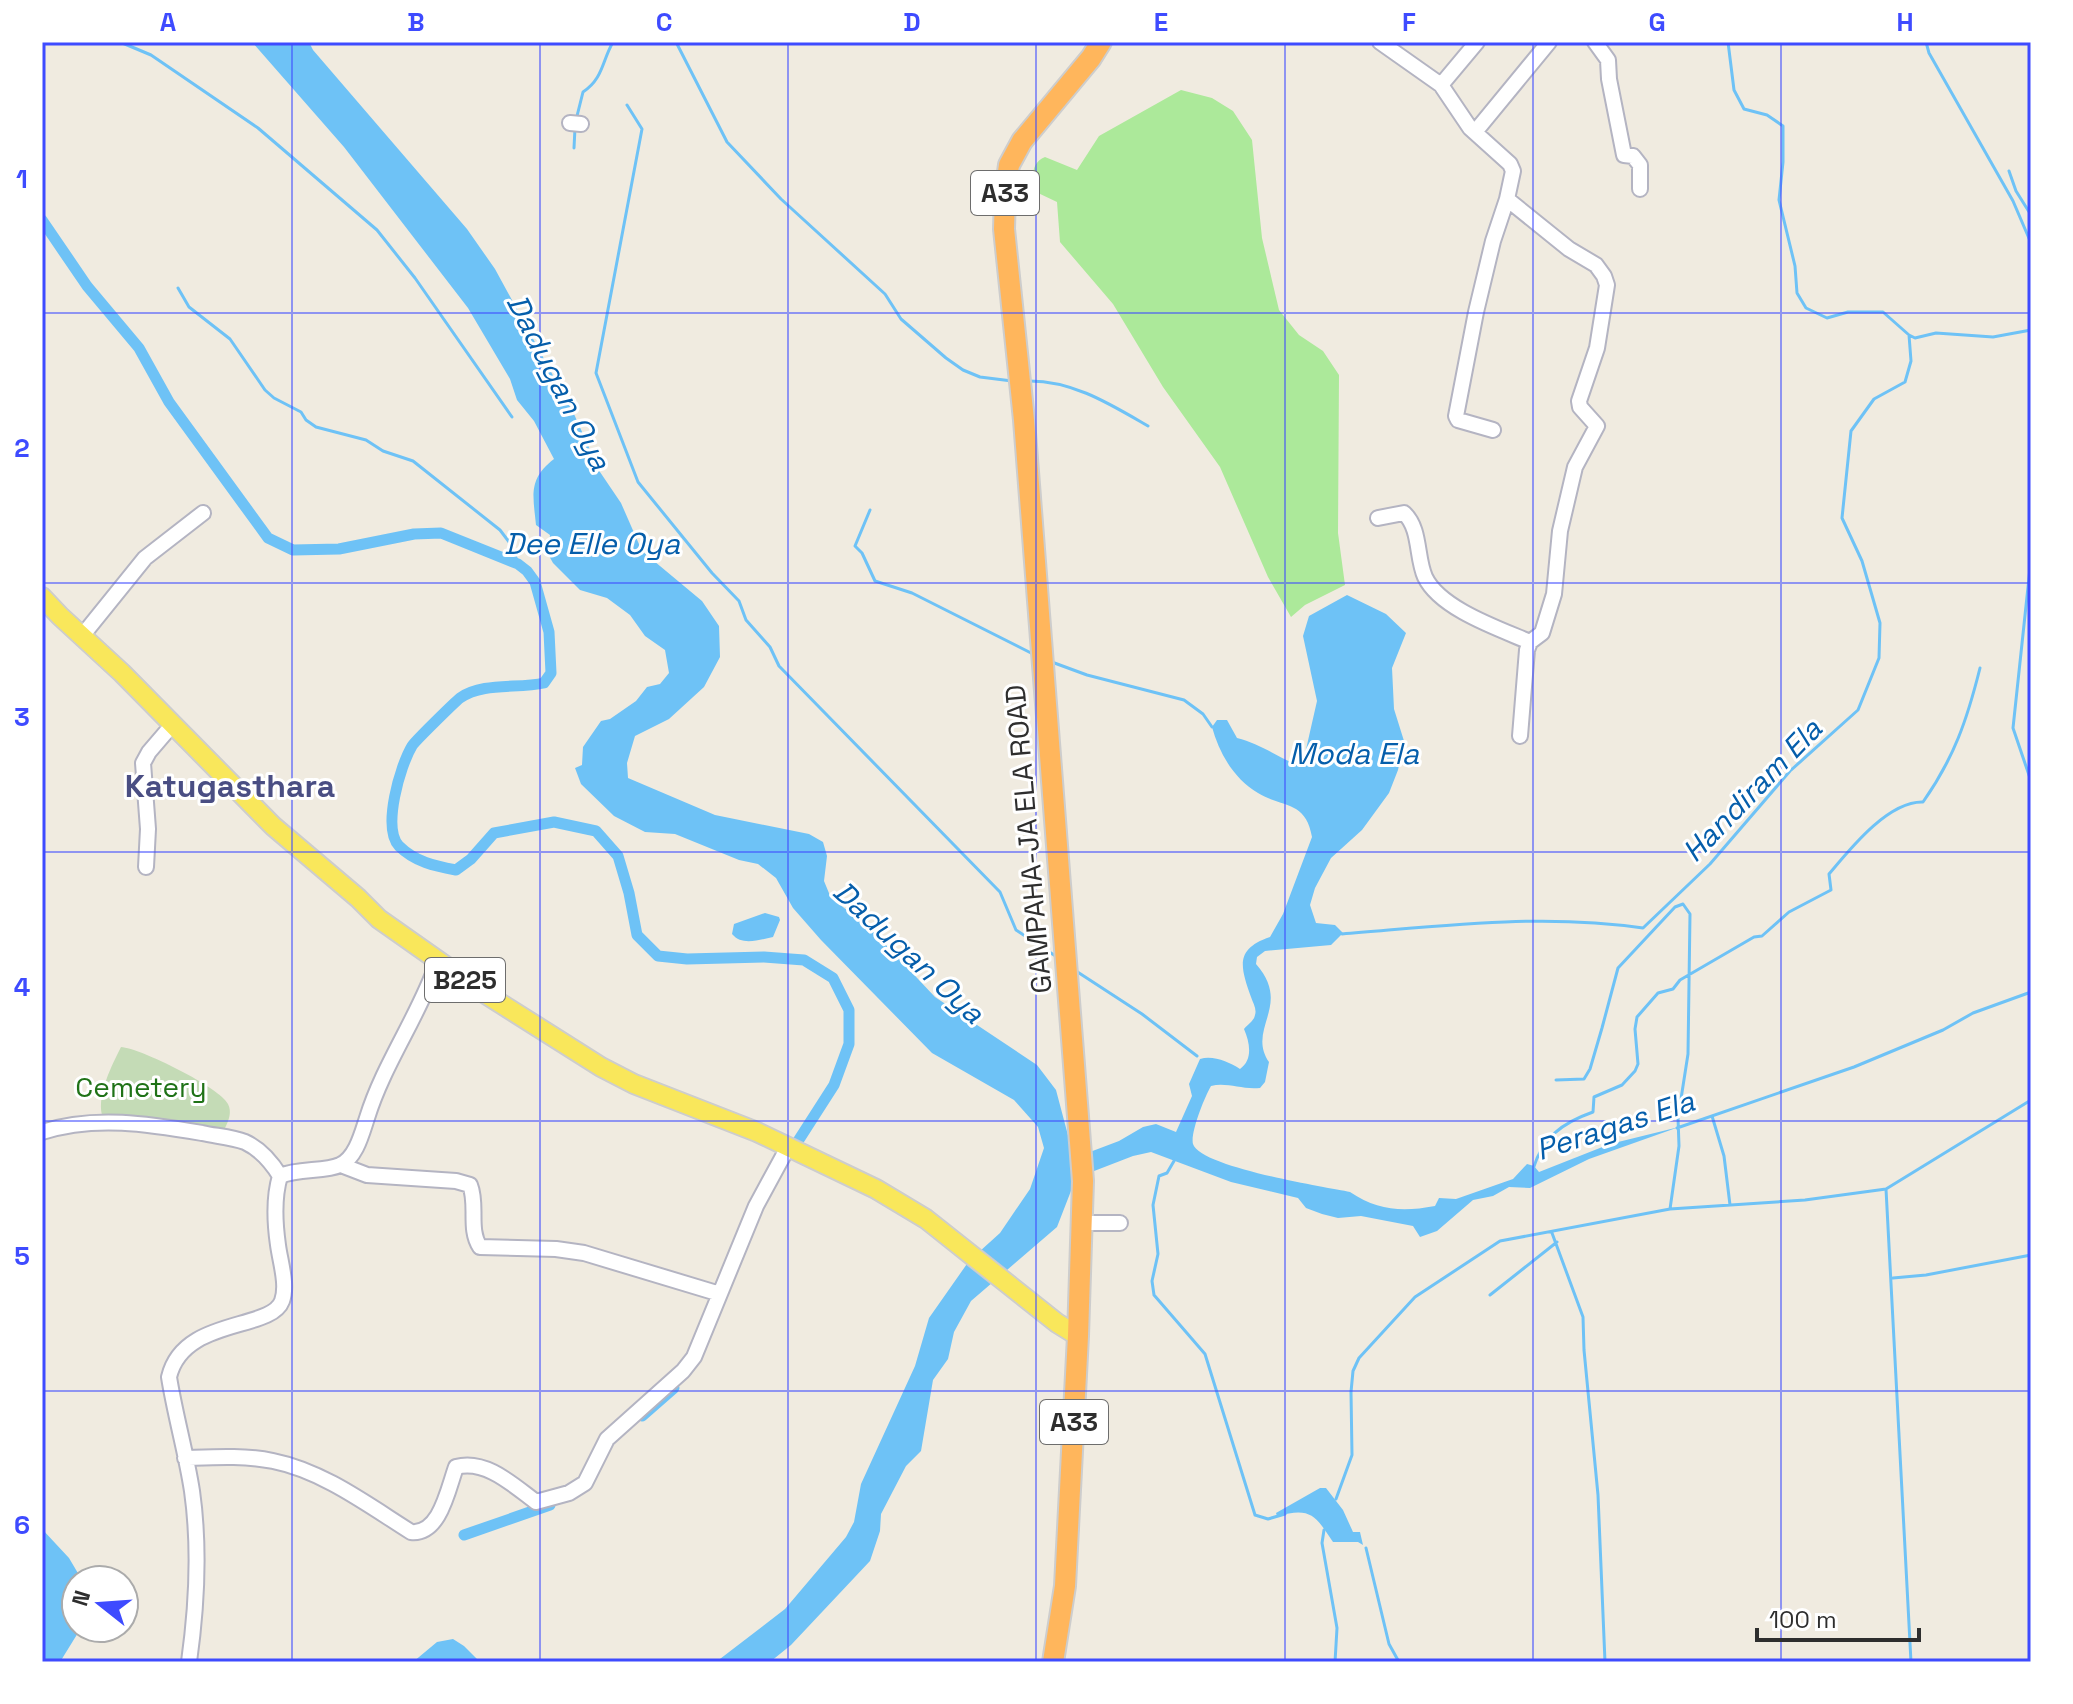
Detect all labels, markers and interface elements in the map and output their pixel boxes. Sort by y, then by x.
text: A [160,5,177,39]
text: B [407,5,425,39]
text: C [656,5,672,39]
text: D [903,5,921,39]
text: E [1154,5,1168,39]
text: F [1402,5,1416,39]
text: G [1648,5,1666,39]
text: H [1896,5,1914,39]
text: 1 [16,162,28,196]
road number: A33 [971,171,1039,215]
water label: Dadugan Oya [498,287,620,477]
text: 2 [14,431,30,465]
water label: Dee Elle Oya [504,524,681,563]
street label: GAMPAHA-JA ELA ROAD [997,683,1059,995]
text: 3 [14,700,30,734]
water label: Handiram Ela [1674,709,1831,870]
water label: Moda Ela [1289,734,1420,773]
district label: Katugasthara [125,766,335,806]
water label: Dadugan Oya [825,872,993,1032]
road number: B225 [425,958,505,1002]
text: 4 [14,970,30,1004]
park label: Cemetery [75,1069,207,1105]
water label: Peragas Ela [1531,1081,1700,1169]
text: 5 [14,1239,30,1273]
road number: A33 [1040,1400,1108,1444]
text: 6 [14,1508,30,1542]
north arrow [60,1564,140,1644]
text: N [65,1587,96,1609]
scale bar [1757,1592,1919,1642]
text: 100 m [1769,1604,1837,1635]

